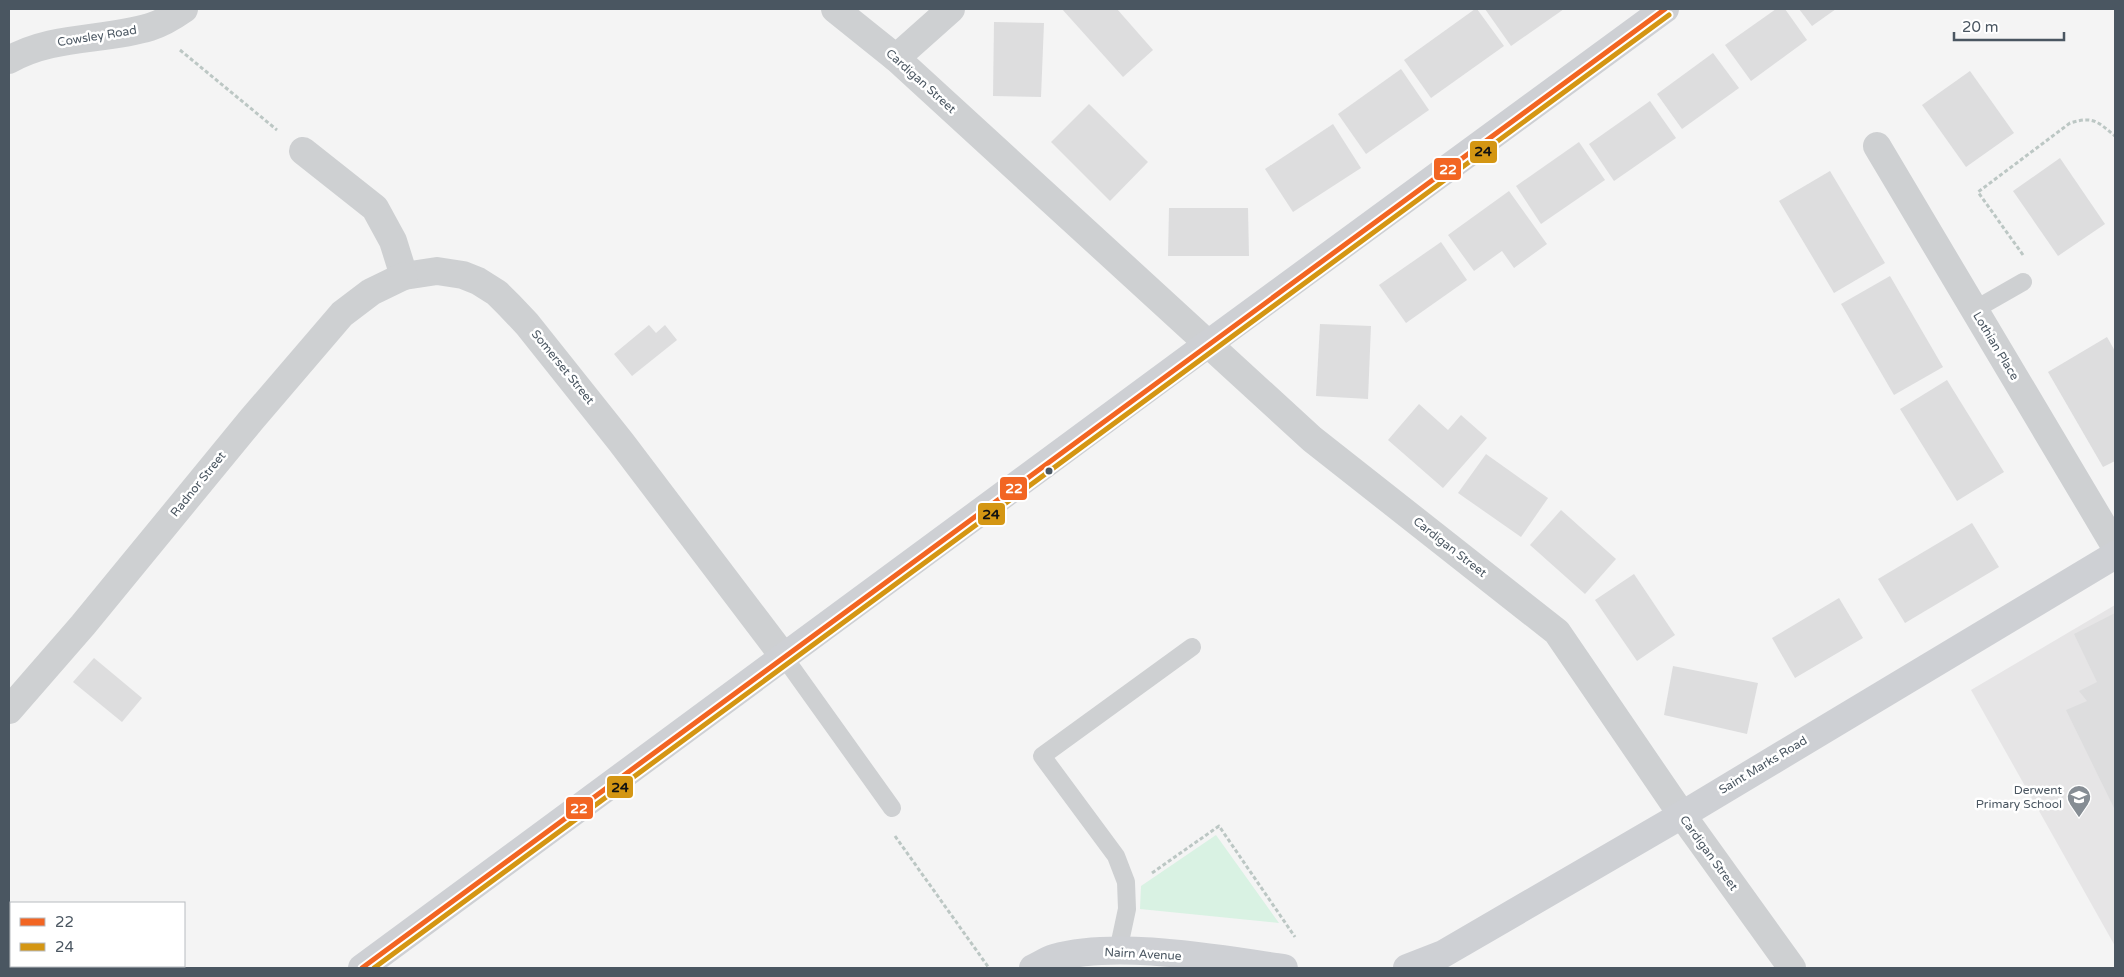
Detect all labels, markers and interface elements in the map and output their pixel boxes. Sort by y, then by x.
scale bar [1954,10,2064,42]
text: 20 m [1962,18,1999,36]
street label: Cowsley Road [56,23,138,49]
street label: Cardigan Street [883,46,959,116]
line badge: 24 [1469,140,1498,164]
text: 24 [1474,143,1492,160]
line badge: 22 [1433,157,1462,181]
text: 22 [1439,161,1457,178]
street label: Lothian Place [1970,309,2022,383]
street label: Somerset Street [529,327,598,407]
street label: Radnor Street [168,448,229,519]
unlabelled marker [1044,466,1054,476]
line badge: 22 [999,476,1028,501]
text: 22 [1005,480,1023,497]
line badge: 24 [977,502,1006,526]
text: 24 [982,506,1000,523]
street label: Cardigan Street [1411,514,1490,580]
street label: Saint Marks Road [1716,733,1810,797]
line badge: 24 [606,775,634,799]
text: 24 [611,779,629,796]
place label: Derwent Primary School [1976,783,2062,811]
school or university icon: Derwent Primary School [2066,784,2092,818]
line badge: 22 [565,796,594,820]
text: 22 [570,800,588,817]
street label: Cardigan Street [1677,813,1741,893]
legend [10,902,185,967]
text: 22 [55,913,74,931]
text: 24 [55,938,74,956]
street label: Nairn Avenue [1104,945,1182,963]

